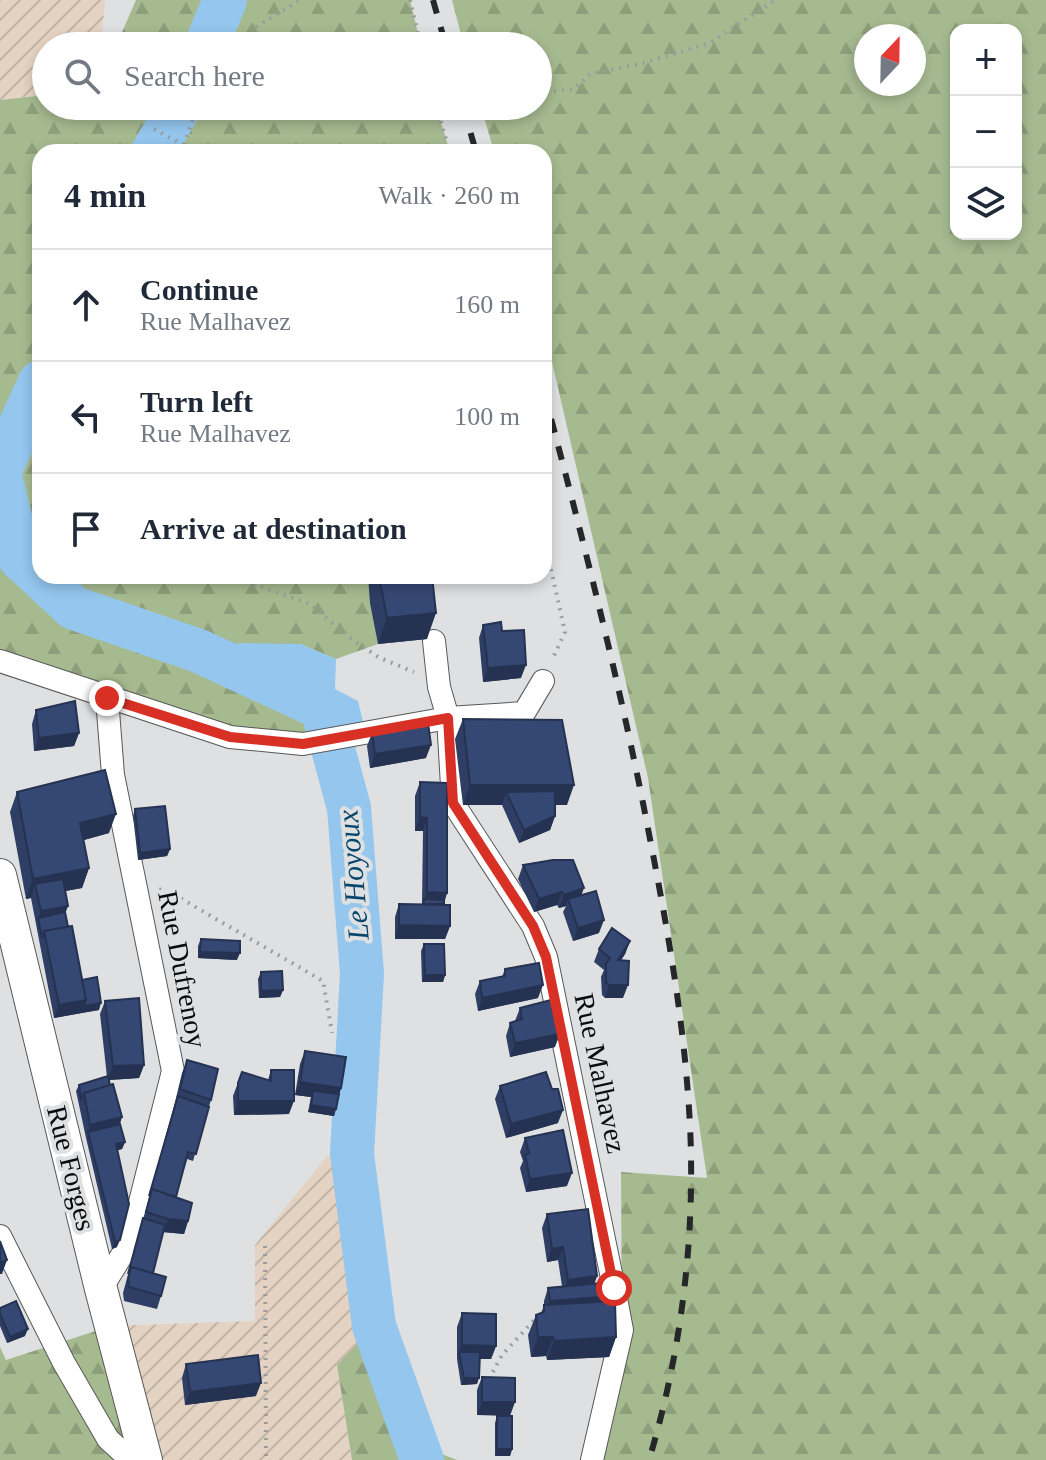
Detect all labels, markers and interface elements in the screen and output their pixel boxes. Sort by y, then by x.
north arrow [854,24,926,96]
map controls [950,24,1022,240]
button: + [950,24,1022,96]
search box [32,32,552,120]
icon: search [60,54,104,98]
text: Search here [124,59,265,92]
button: − [950,96,1022,168]
button: layers [950,168,1022,240]
text: 4 min [64,177,146,214]
text: Walk · 260 m [378,181,520,210]
text: Continue [140,273,258,306]
icon: ahead [64,283,108,327]
text: 160 m [454,290,520,319]
text: Rue Malhavez [140,307,291,336]
text: Turn left [140,385,253,418]
icon: left [64,395,108,439]
text: 100 m [454,402,520,431]
text: Rue Malhavez [140,419,291,448]
icon: arrive [64,507,108,551]
text: Arrive at destination [140,512,407,545]
route end [89,680,125,716]
water label: Le Hoyoux [330,808,375,943]
street label: Rue Dufrenoy [152,888,213,1050]
street label: Rue Malhavez [568,990,633,1156]
street label: Rue Forges [41,1102,102,1234]
route start [596,1270,632,1306]

